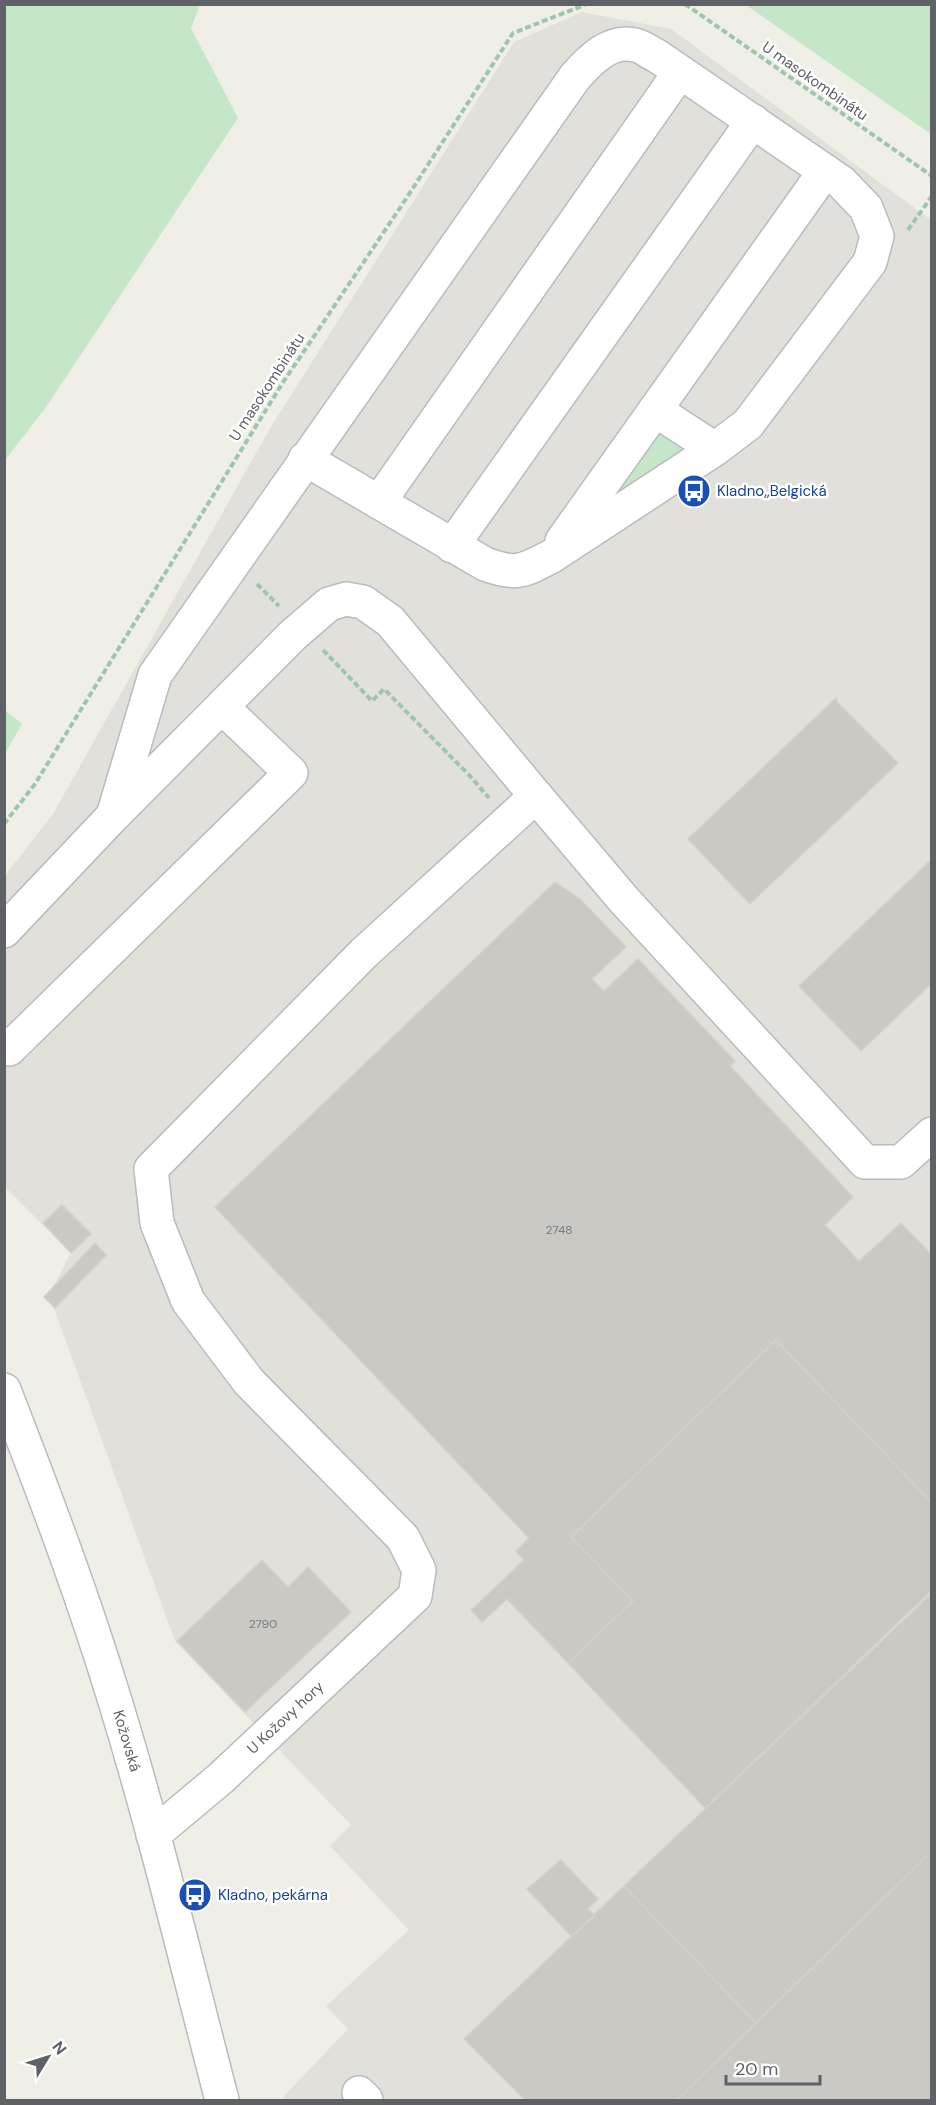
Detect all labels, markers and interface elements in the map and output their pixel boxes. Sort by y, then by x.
street label: U masokombinátu [758,37,872,125]
street label: U masokombinátu [225,329,309,445]
bus stop icon: Kladno,,Belgická [676,473,712,509]
place label: Kladno,,Belgická [717,481,827,501]
house number: 2748 [546,1222,573,1238]
house number: 2790 [249,1616,277,1632]
street label: U Kožovy hory [243,1676,328,1758]
street label: Kožovská [108,1708,145,1774]
bus stop icon: Kladno, pekárna [177,1877,213,1913]
place label: Kladno, pekárna [218,1885,328,1905]
north arrow [18,2027,78,2087]
text: N [48,2037,71,2059]
scale bar [726,2048,820,2086]
text: 20 m [735,2057,778,2081]

